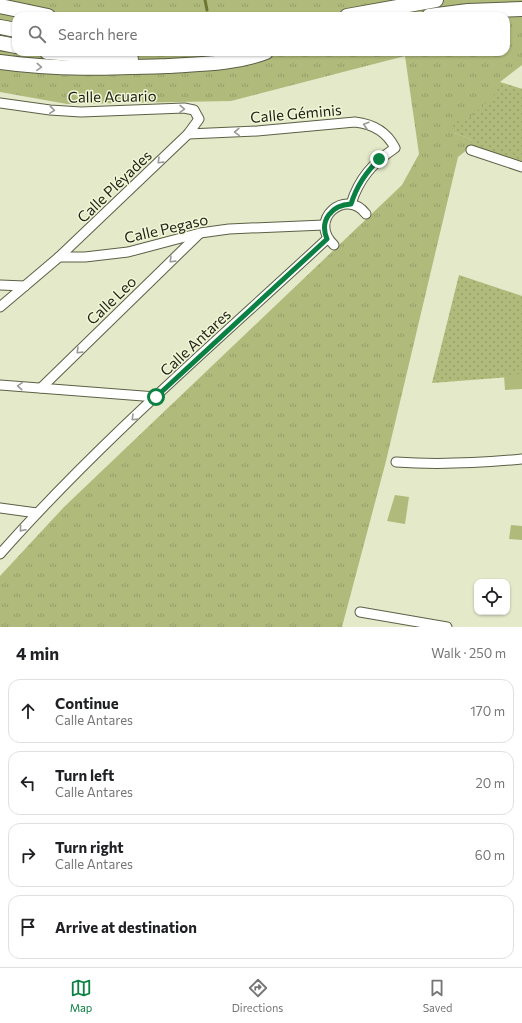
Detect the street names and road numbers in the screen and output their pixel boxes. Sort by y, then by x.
street label: Calle Acuario [67,86,157,106]
street label: Calle Géminis [250,100,343,126]
street label: Calle Pléyades [73,146,155,226]
street label: Calle Pegaso [122,210,210,246]
street label: Calle Leo [82,272,140,328]
street label: Calle Antares [156,305,234,379]

